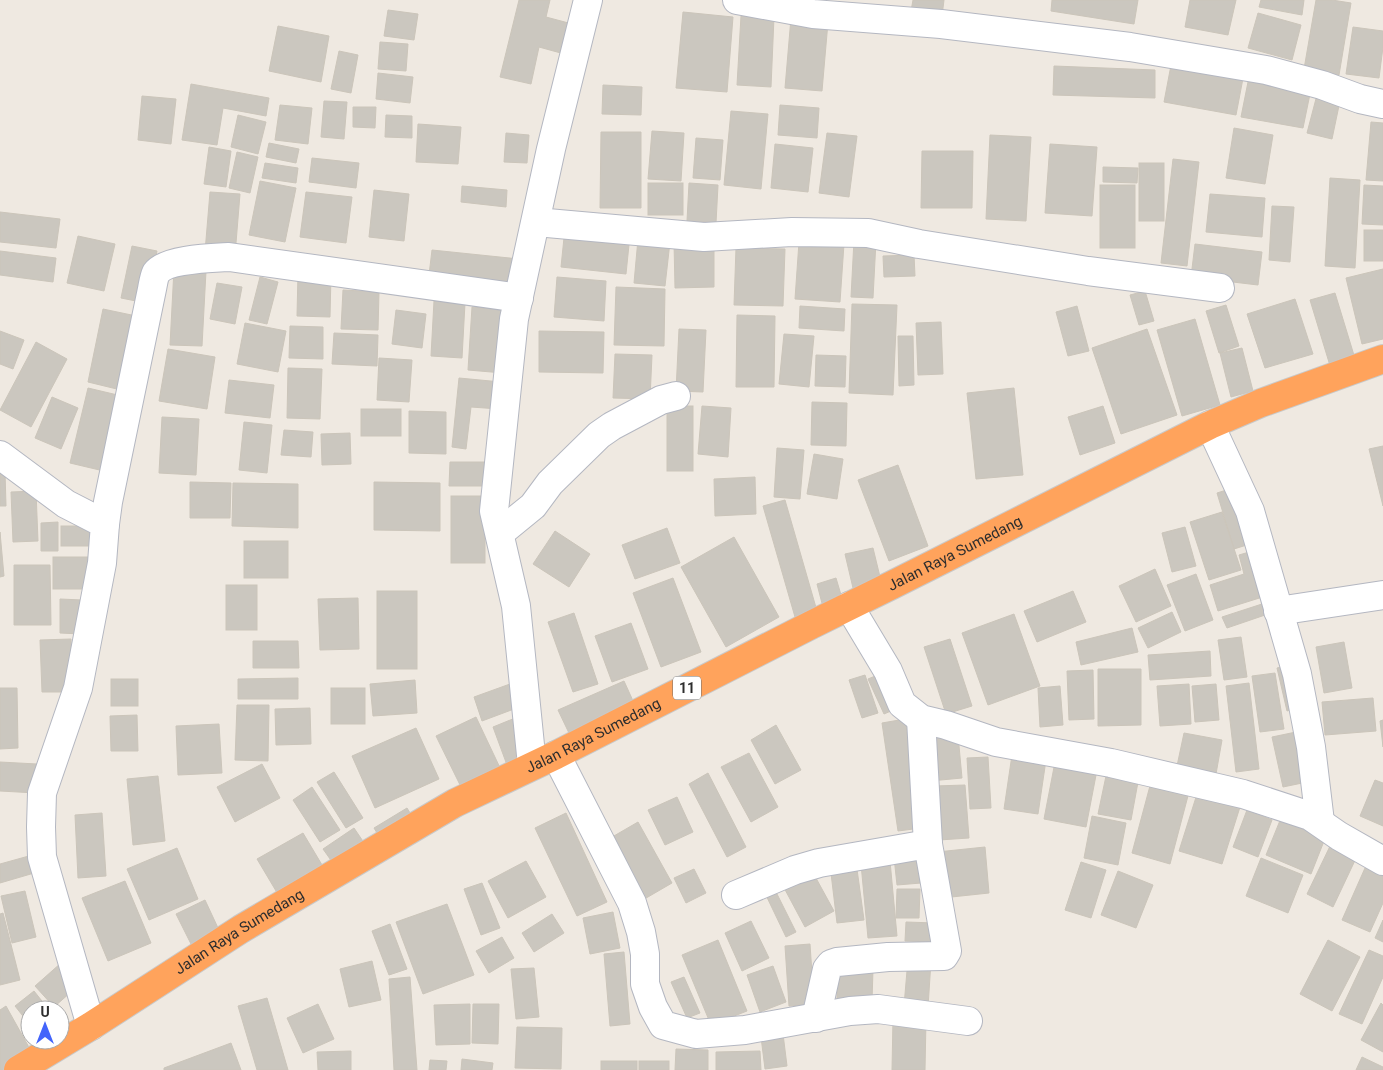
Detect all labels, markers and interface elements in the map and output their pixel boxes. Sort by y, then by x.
street label: Jalan Raya Sumedang [885,512,1025,595]
road number: 11 [673,676,701,700]
street label: Jalan Raya Sumedang [523,694,664,777]
street label: Jalan Raya Sumedang [171,885,307,978]
north arrow [20,1000,70,1050]
text: U [40,1004,50,1020]

